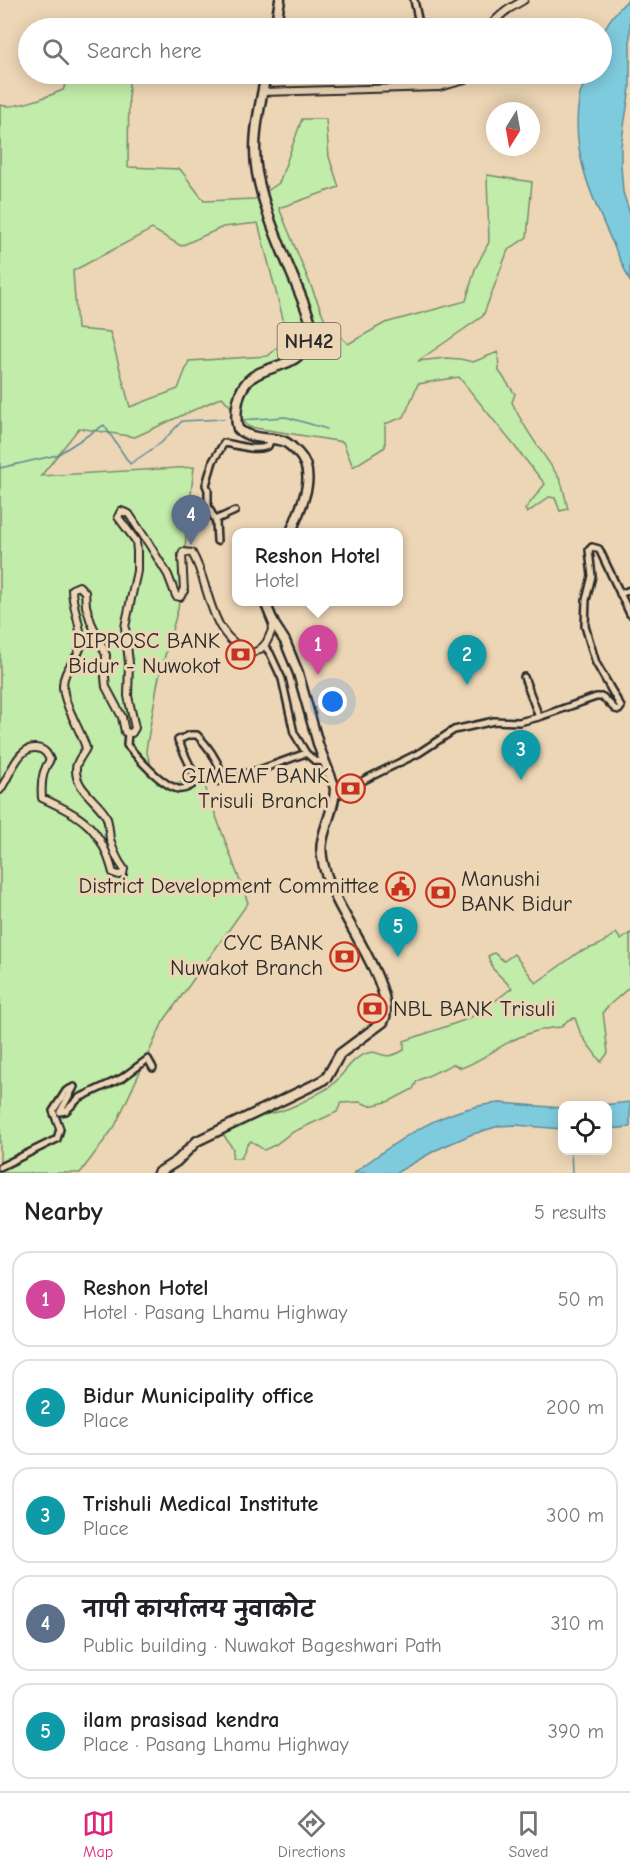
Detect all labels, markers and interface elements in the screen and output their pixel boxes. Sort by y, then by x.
search box [18,18,612,84]
icon: search [39,35,72,68]
text: Search here [87,38,202,64]
north arrow [486,102,540,156]
road number: NH42 [278,323,340,359]
pin: 4 [172,496,210,545]
popup [232,528,403,606]
text: Reshon Hotel [255,543,380,569]
text: Hotel [255,569,299,592]
pin: 1 [298,626,338,675]
place label: DIPROSC BANK Bidur - Nuwokot [68,628,221,679]
pin: 2 [448,636,486,685]
bank icon: DIPROSC BANK Bidur - Nuwokot [225,638,257,670]
your location [318,687,347,716]
pin: 3 [502,730,540,780]
place label: GIMEMF BANK Trisuli Branch [181,763,329,814]
bank icon: GIMEMF BANK Trisuli Branch [334,773,366,805]
place label: Manushi BANK Bidur [461,866,572,917]
public building icon: District Development Committee [384,870,416,902]
place label: District Development Committee [78,873,379,899]
bank icon: Manushi BANK Bidur [424,876,456,908]
pin: 5 [378,908,418,957]
place label: CYC BANK Nuwakot Branch [170,930,323,981]
bank icon: CYC BANK Nuwakot Branch [328,940,360,972]
bank icon: NBL BANK Trisuli [356,993,388,1025]
place label: NBL BANK Trisuli [393,996,555,1022]
map controls [558,1101,612,1155]
button: locate [558,1101,612,1155]
text: Nearby [24,1197,103,1227]
text: 5 results [534,1201,606,1224]
text: Reshon Hotel [83,1275,208,1301]
text: 1 [42,1288,49,1311]
text: 50 m [558,1288,604,1311]
text: Hotel · Pasang Lhamu Highway [83,1301,348,1324]
text: Bidur Municipality office [83,1383,314,1409]
text: 2 [41,1396,50,1419]
text: 200 m [546,1396,604,1419]
text: Place [83,1409,129,1432]
text: Trishuli Medical Institute [83,1491,318,1517]
text: 3 [41,1504,50,1527]
text: 300 m [546,1504,604,1527]
text: Place [83,1517,129,1540]
text: नापी कार्यालय नुवाकोट [83,1597,315,1623]
text: 4 [41,1612,50,1635]
text: 310 m [551,1612,604,1635]
text: Public building · Nuwakot Bageshwari Path [83,1634,442,1657]
text: ilam prasisad kendra [83,1707,279,1733]
text: 5 [40,1720,51,1743]
text: 390 m [548,1720,604,1743]
text: Place · Pasang Lhamu Highway [83,1733,349,1756]
tab: Map [82,1807,115,1861]
tab: Directions [278,1807,345,1861]
tab: Saved [508,1807,548,1861]

